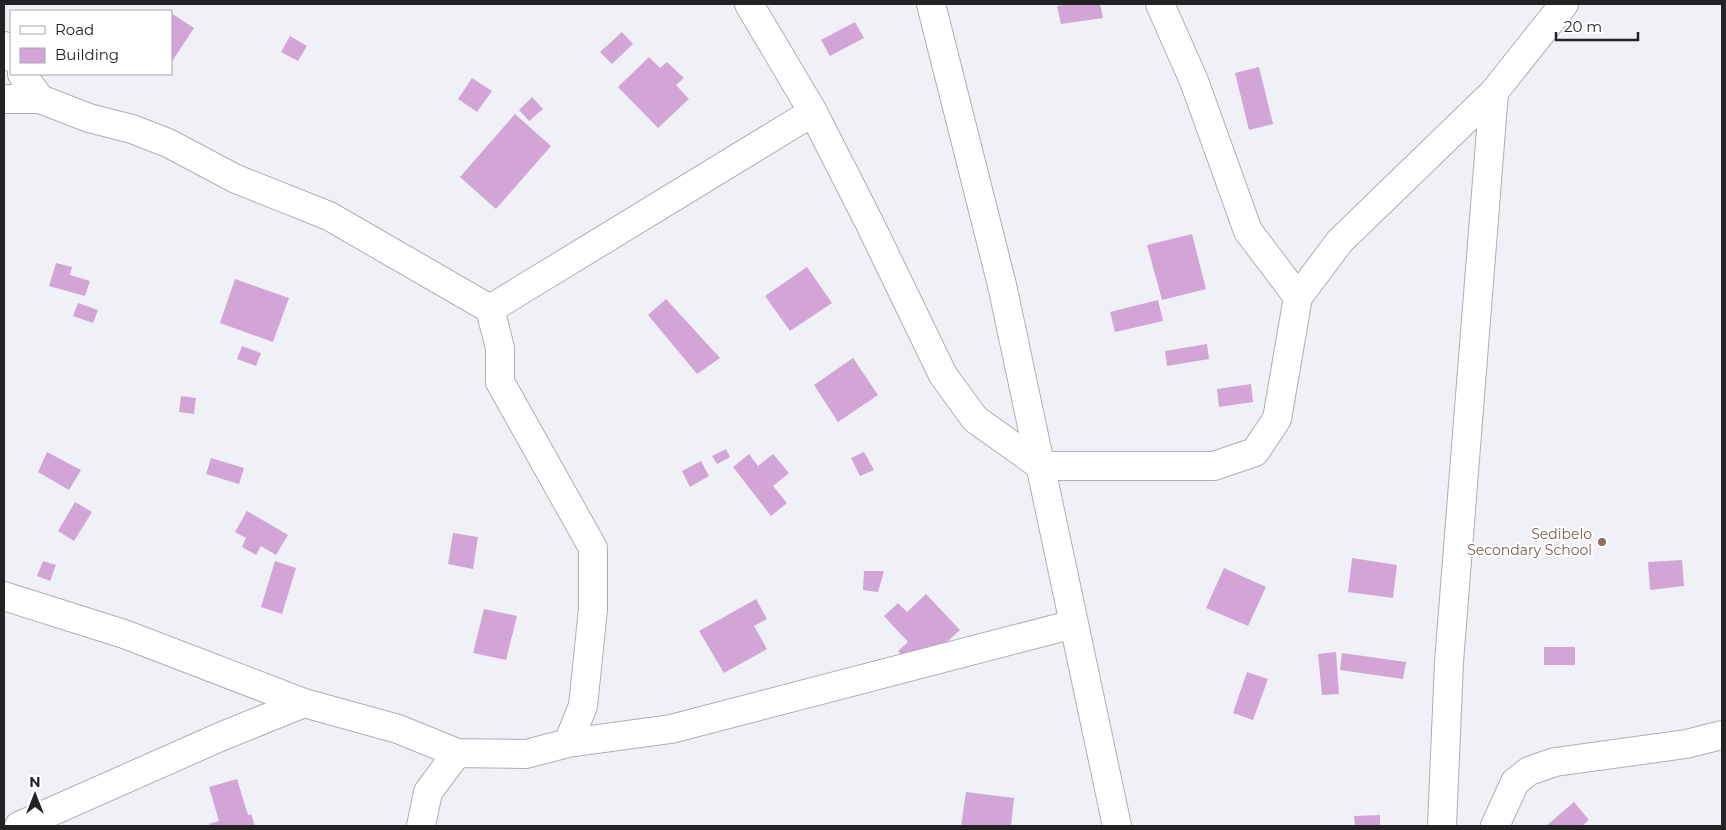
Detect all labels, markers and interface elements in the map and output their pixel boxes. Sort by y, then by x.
legend [10,10,172,75]
scale bar [1556,10,1638,42]
text: 20 m [1564,17,1602,36]
text: Road [55,20,94,39]
text: Building [55,45,119,64]
place label: Sedibelo Secondary School [1467,525,1592,559]
marker: Sedibelo Secondary School [1596,536,1608,548]
north arrow [10,770,60,820]
text: N [29,773,41,791]

